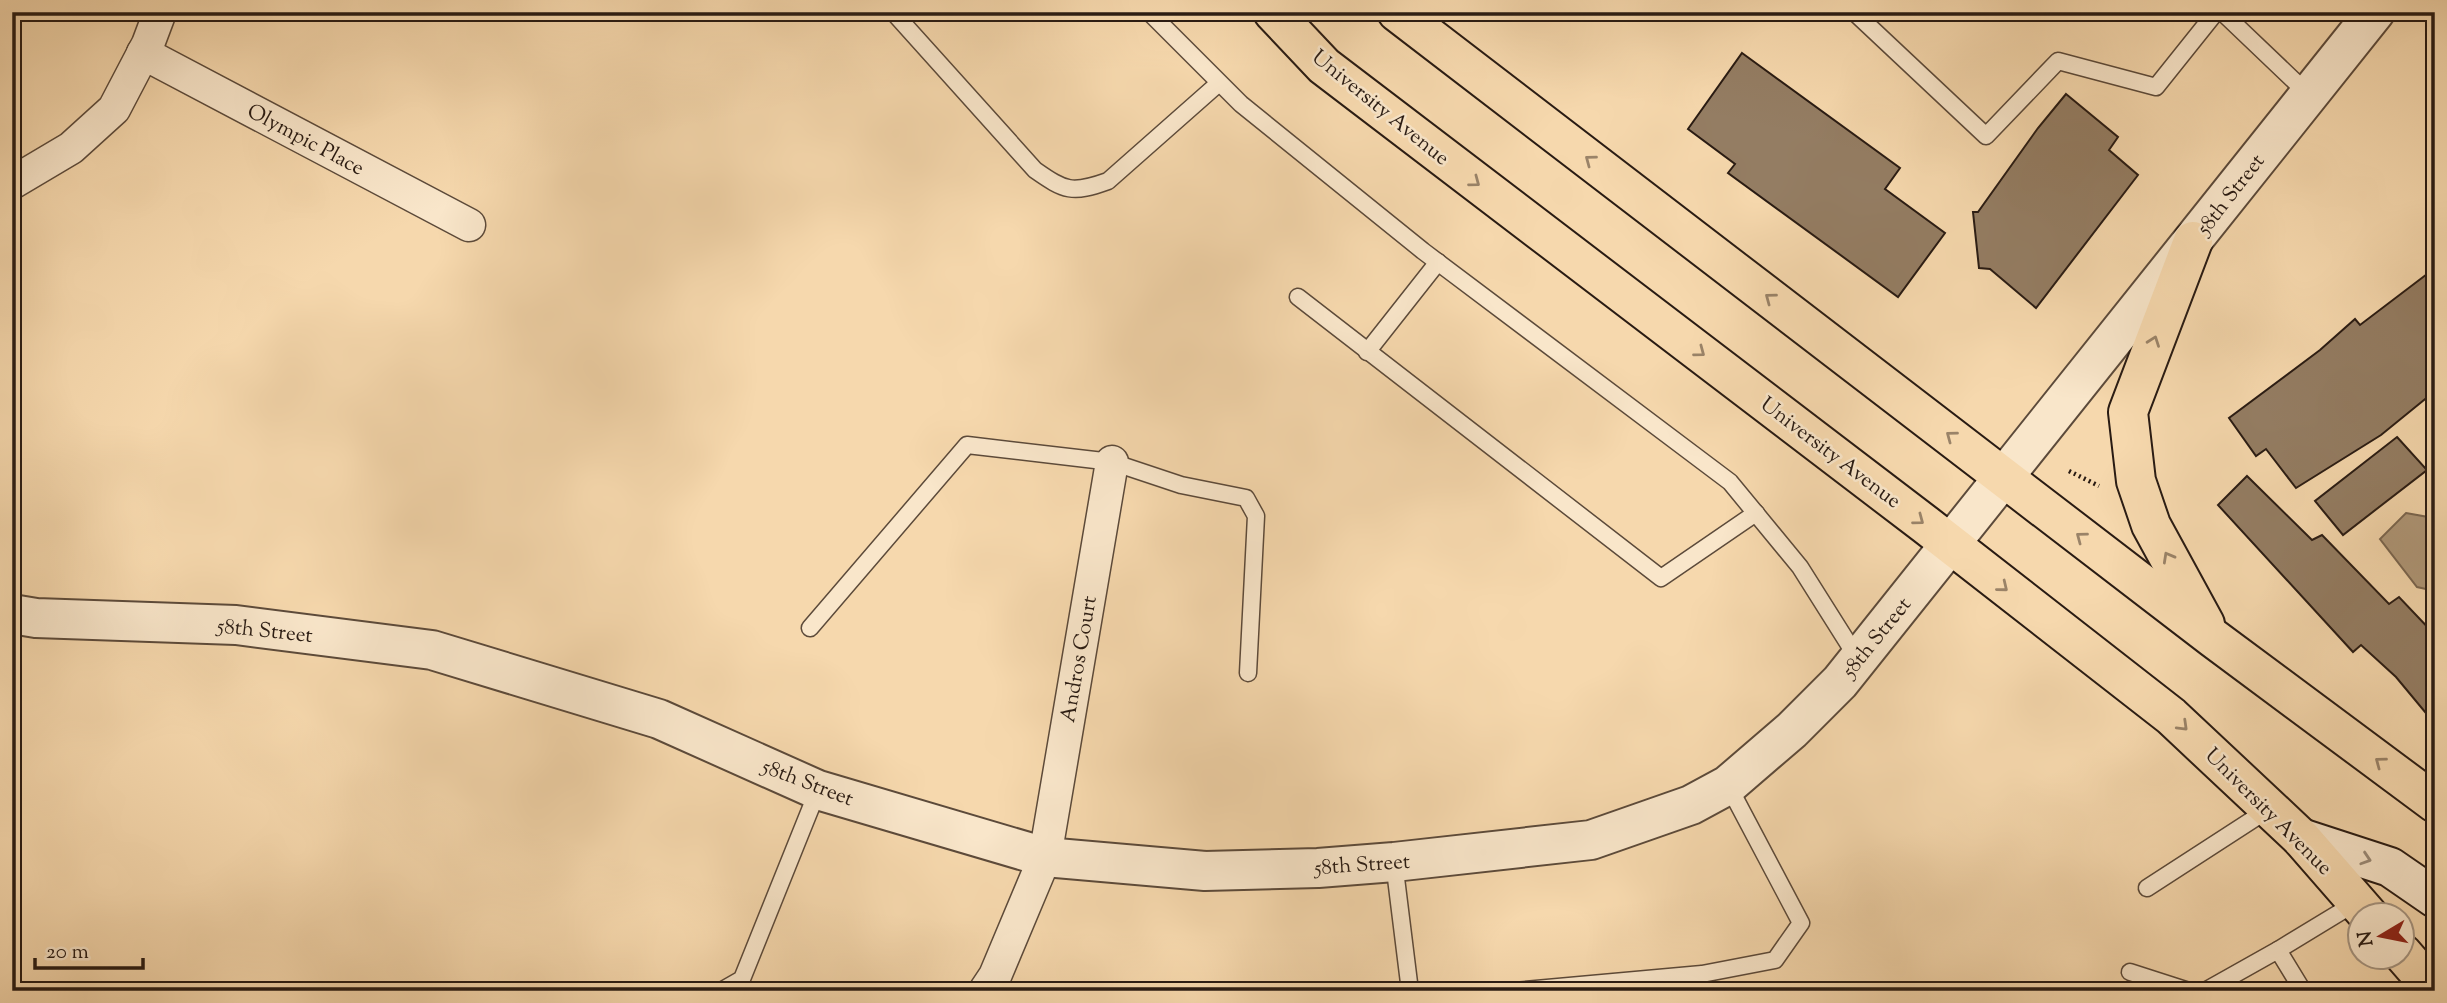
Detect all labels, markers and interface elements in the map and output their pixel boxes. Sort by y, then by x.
street label: University Avenue [1304,43,1455,174]
street label: Olympic Place [241,97,369,184]
street label: 58th Street [2190,148,2273,243]
one-way arrow [1585,155,1597,168]
one-way arrow [1467,173,1480,186]
one-way arrow [1766,293,1778,306]
one-way arrow [2146,336,2160,348]
one-way arrow [1692,344,1704,357]
street label: University Avenue [1753,391,1907,517]
one-way arrow [1946,431,1959,444]
one-way arrow [1911,511,1924,524]
one-way arrow [2076,532,2089,545]
one-way arrow [2163,551,2176,564]
one-way arrow [1996,578,2008,591]
street label: 58th Street [1835,592,1919,686]
street label: Andros Court [1054,594,1106,725]
street label: 58th Street [215,612,314,652]
one-way arrow [2175,718,2188,731]
street label: University Avenue [2197,742,2338,883]
street label: 58th Street [756,752,857,815]
one-way arrow [2375,757,2388,770]
street label: 58th Street [1312,848,1411,884]
one-way arrow [2359,850,2371,865]
north arrow [2346,902,2416,972]
scale bar [35,926,144,970]
text: N [2352,929,2381,948]
text: 20 m [46,938,89,968]

